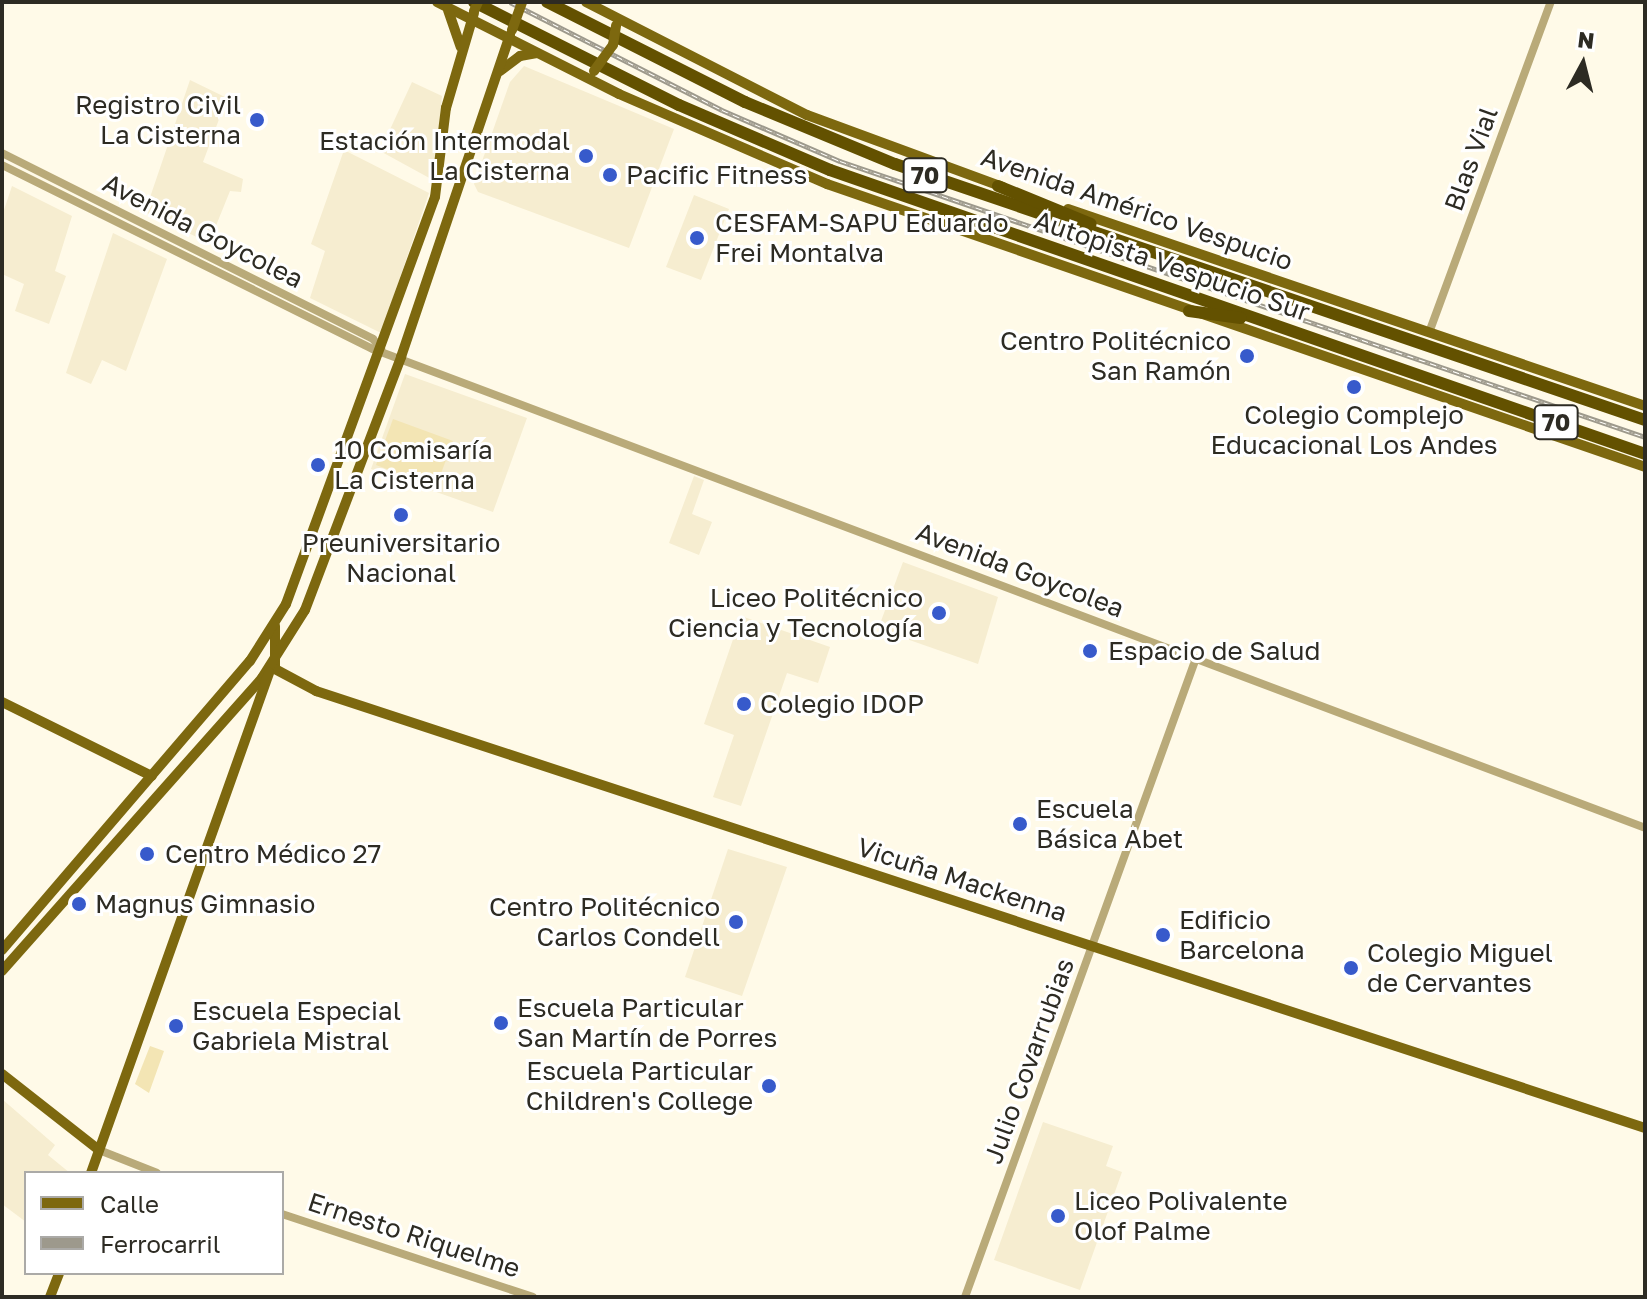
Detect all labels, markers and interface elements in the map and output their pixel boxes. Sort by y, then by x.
north arrow [1543,24,1623,104]
text: N [1576,25,1596,54]
place label: Registro Civil La Cisterna [75,89,241,150]
street label: Blas Vial [1438,103,1504,215]
marker: Registro Civil La Cisterna [248,111,266,129]
place label: Estación Intermodal La Cisterna [319,125,570,186]
street label: Avenida Américo Vespucio [977,141,1297,277]
marker: Estación Intermodal La Cisterna [577,147,595,165]
road number: 70 [901,155,949,195]
place label: Pacific Fitness [626,159,807,191]
marker: Pacific Fitness [601,166,619,184]
street label: Avenida Goycolea [98,167,308,295]
street label: Autopista Vespucio Sur [1030,204,1314,328]
place label: CESFAM-SAPU Eduardo Frei Montalva [715,207,1009,268]
marker: CESFAM-SAPU Eduardo Frei Montalva [686,227,708,249]
place label: Centro Politécnico San Ramón [1000,325,1231,386]
marker: Centro Politécnico San Ramón [1238,347,1256,365]
marker: Colegio Complejo Educacional Los Andes [1345,378,1363,396]
place label: Colegio Complejo Educacional Los Andes [1210,399,1498,460]
road number: 70 [1532,402,1580,442]
place label: 10 Comisaría La Cisterna [334,434,493,496]
marker: 10 Comisaría La Cisterna [309,456,327,474]
marker: Preuniversitario Nacional [392,506,410,524]
street label: Avenida Goycolea [912,516,1128,624]
place label: Preuniversitario Nacional [302,527,500,588]
place label: Liceo Politécnico Ciencia y Tecnología [668,582,923,644]
marker: Liceo Politécnico Ciencia y Tecnología [930,604,948,622]
place label: Espacio de Salud [1108,635,1320,667]
marker: Espacio de Salud [1079,640,1101,662]
place label: Colegio IDOP [760,688,924,720]
marker: Colegio IDOP [735,695,753,713]
place label: Escuela Básica Abet [1036,793,1183,854]
marker: Escuela Básica Abet [1011,815,1029,833]
street label: Vicuña Mackenna [853,831,1071,929]
place label: Centro Médico 27 [165,838,381,870]
marker: Centro Médico 27 [136,843,158,865]
place label: Magnus Gimnasio [95,888,315,920]
place label: Centro Politécnico Carlos Condell [489,891,720,952]
marker: Magnus Gimnasio [70,895,88,913]
place label: Edificio Barcelona [1179,904,1305,966]
marker: Centro Politécnico Carlos Condell [727,913,745,931]
marker: Edificio Barcelona [1154,926,1172,944]
place label: Colegio Miguel de Cervantes [1367,937,1553,998]
street label: Julio Covarrubias [977,954,1081,1168]
marker: Colegio Miguel de Cervantes [1342,959,1360,977]
place label: Escuela Particular San Martín de Porres [517,992,777,1054]
place label: Escuela Especial Gabriela Mistral [192,995,401,1056]
marker: Escuela Particular San Martín de Porres [492,1014,510,1032]
marker: Escuela Especial Gabriela Mistral [167,1017,185,1035]
place label: Escuela Particular Children's College [526,1055,753,1116]
marker: Escuela Particular Children's College [760,1077,778,1095]
legend [24,1171,284,1275]
place label: Liceo Polivalente Olof Palme [1074,1185,1288,1246]
street label: Ernesto Riquelme [304,1186,524,1284]
text: Calle [100,1189,159,1218]
marker: Liceo Polivalente Olof Palme [1049,1207,1067,1225]
text: Ferrocarril [100,1229,220,1258]

